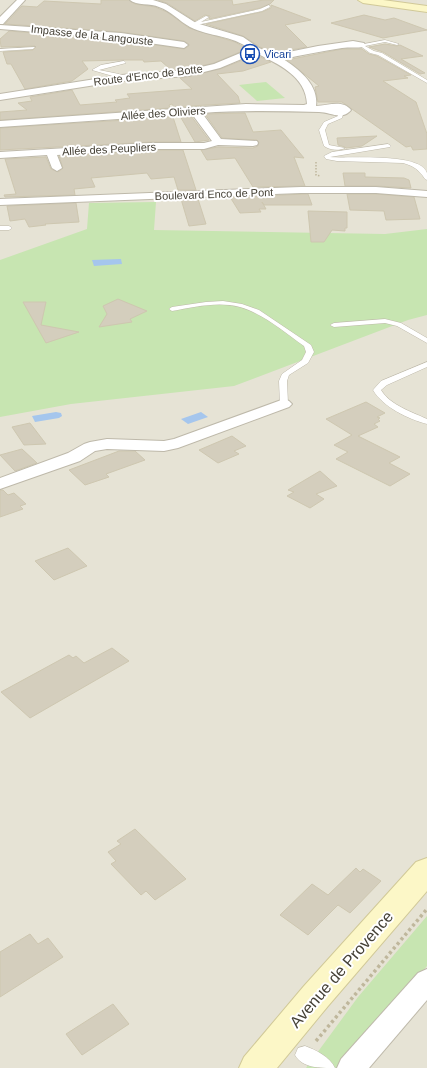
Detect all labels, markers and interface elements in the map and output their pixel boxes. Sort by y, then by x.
street label: Impasse de la Langouste [30,23,154,47]
bus stop icon: Vicari [239,43,261,65]
place label: Vicari [264,48,291,60]
street label: Route d'Enco de Botte [93,62,203,88]
street label: Allée des Oliviers [120,104,206,122]
street label: Allée des Peupliers [62,141,157,157]
street label: Boulevard Enco de Pont [155,186,273,202]
street label: Avenue de Provence [286,908,396,1031]

